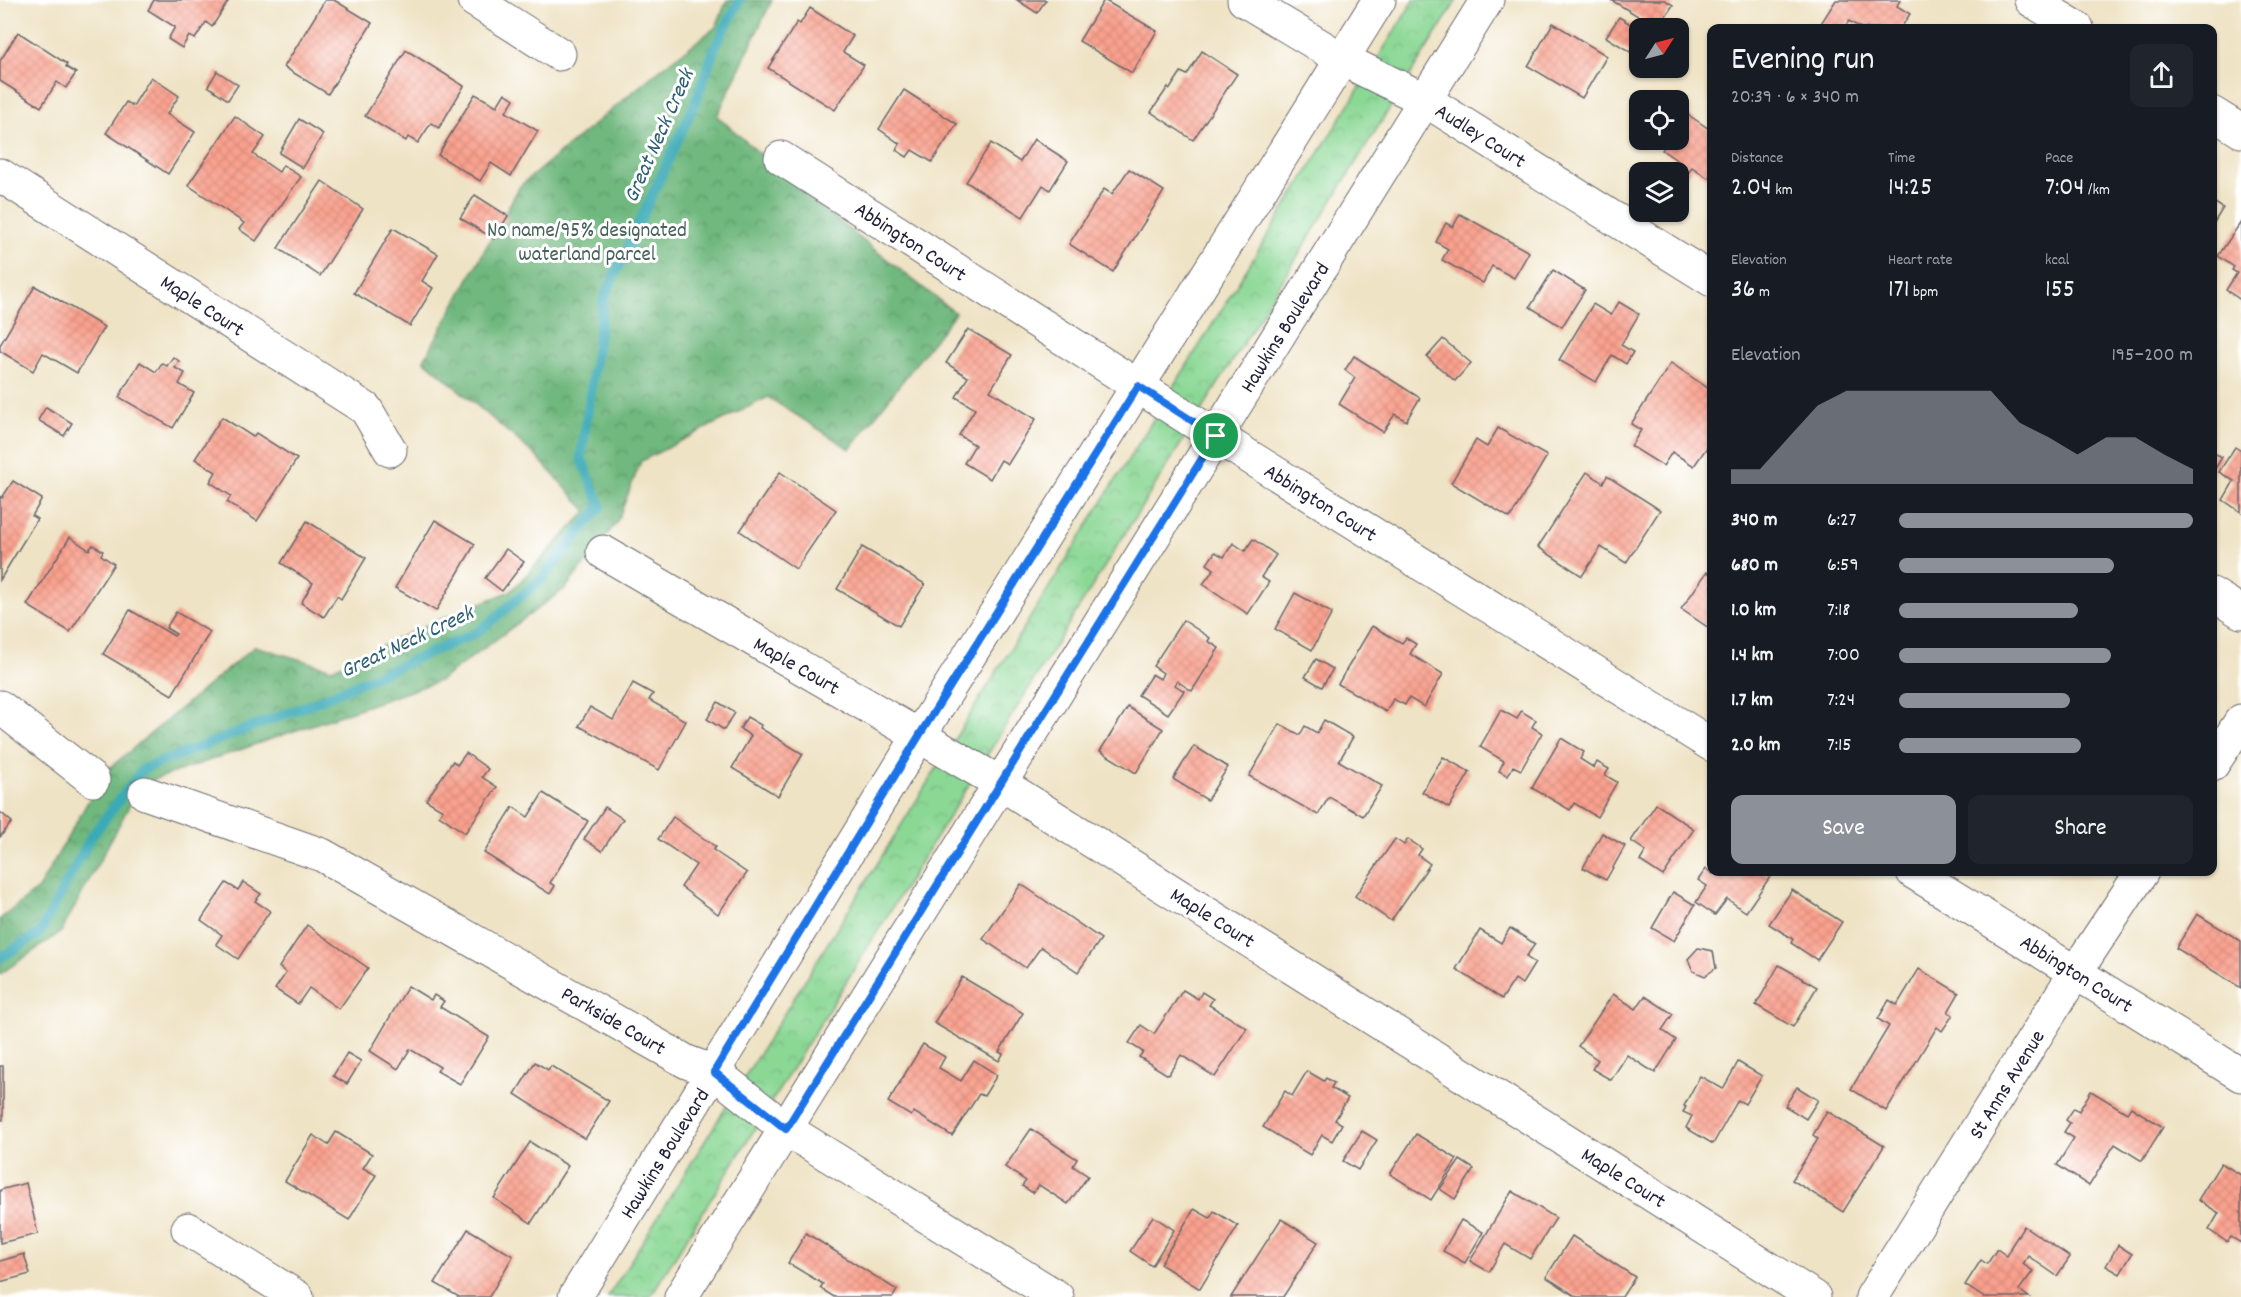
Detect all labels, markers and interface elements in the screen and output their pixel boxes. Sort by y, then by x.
north arrow [1629,18,1689,78]
map controls [1629,18,1689,222]
text: Evening run [1731,38,1875,85]
button: share [2130,44,2193,107]
water label: Great Neck Creek [617,63,704,208]
text: 20:39 · 6 × 340 m [1731,84,1859,112]
button: locate [1629,90,1689,150]
street label: Audley Court [1428,98,1531,177]
text: Distance [1731,147,1783,170]
text: Time [1888,147,1915,170]
text: Pace [2045,147,2073,170]
button: layers [1629,162,1689,222]
text: 2.04 [1731,170,1772,207]
text: 14:25 [1888,170,1932,207]
text: 7:04 [2045,170,2084,207]
text: km [1772,179,1793,202]
text: /km [2084,179,2110,202]
street label: Abbington Court [847,196,972,291]
park label: No name/95% designated waterland parcel [487,217,687,271]
text: Elevation [1731,249,1787,272]
text: Heart rate [1888,249,1953,272]
text: kcal [2045,249,2069,272]
street label: Hawkins Boulevard [1234,258,1339,400]
street label: Maple Court [153,269,250,346]
text: 36 [1731,272,1755,309]
text: 171 [1888,272,1909,309]
text: 155 [2045,272,2075,309]
text: m [1755,281,1770,304]
text: bpm [1909,281,1938,304]
text: Elevation [1731,342,1801,370]
text: 195–200 m [2111,342,2193,370]
pin [1190,410,1241,461]
icon: arrive [1199,419,1232,452]
street label: Abbington Court [1257,458,1382,551]
text: 340 m [1731,507,1777,535]
text: 6:27 [1827,507,1857,535]
text: 680 m [1731,552,1778,580]
text: 6:59 [1827,552,1859,580]
text: 1.0 km [1731,597,1776,625]
text: 7:18 [1827,597,1850,625]
water label: Great Neck Creek [336,598,481,687]
street label: Maple Court [747,631,844,705]
text: 1.4 km [1731,642,1774,670]
text: 7:00 [1827,642,1860,670]
text: 1.7 km [1731,687,1773,715]
text: 7:24 [1827,687,1855,715]
text: 2.0 km [1731,732,1780,760]
text: 7:15 [1827,732,1852,760]
button: Save [1731,795,1956,864]
button: Share [1968,795,2193,864]
street label: Maple Court [1163,882,1260,958]
street label: Abbington Court [2013,929,2138,1022]
street label: Parkside Court [554,980,671,1065]
street label: St Anns Avenue [1963,1025,2054,1146]
street label: Hawkins Boulevard [614,1084,719,1226]
street label: Maple Court [1574,1142,1671,1218]

